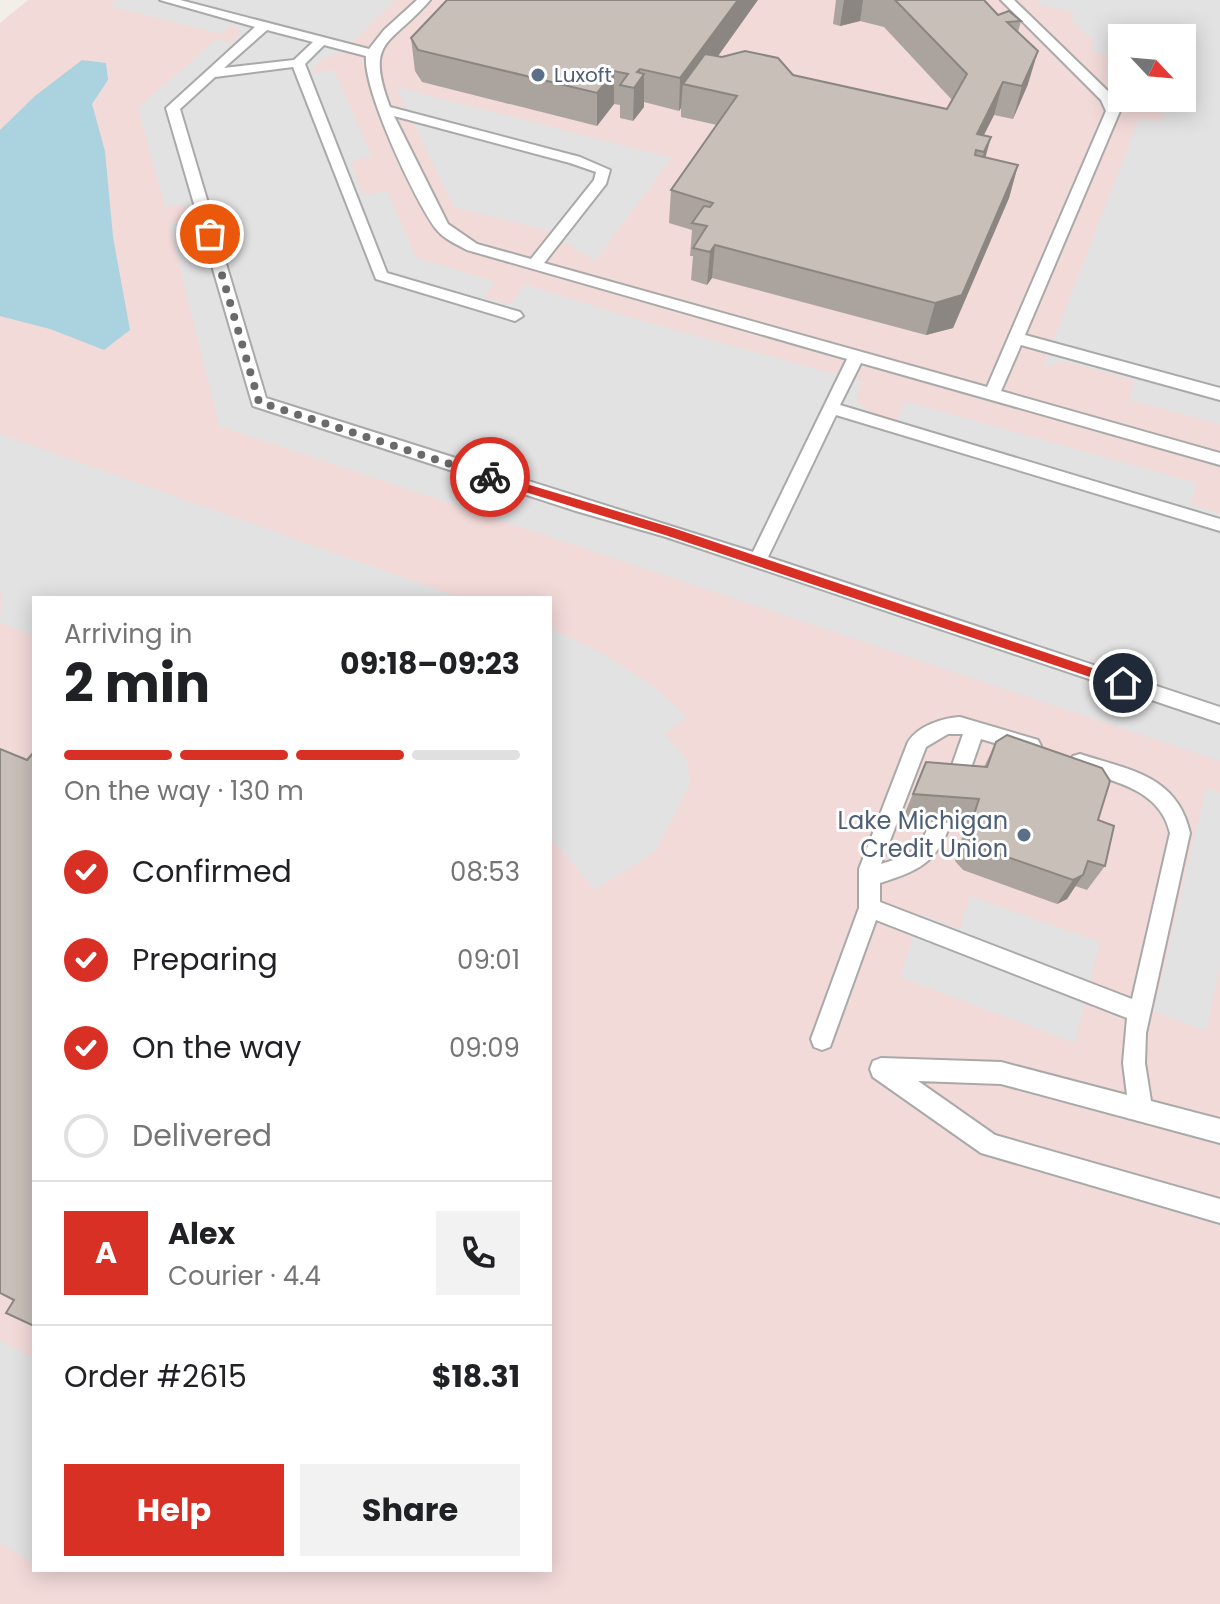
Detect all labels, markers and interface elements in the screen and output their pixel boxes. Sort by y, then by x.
north arrow [1108,24,1196,112]
map controls [1108,24,1196,112]
place label: Luxoft [554,61,612,89]
marker: Luxoft [529,66,547,84]
pin [176,200,244,268]
icon: bag [188,212,232,256]
courier [450,437,530,517]
icon: bike [468,455,512,499]
text: Arriving in [64,616,193,652]
text: 09:18–09:23 [340,642,520,685]
text: 2 min [64,647,210,720]
pin [1089,649,1157,717]
icon: home [1101,661,1145,705]
text: On the way · 130 m [64,773,304,809]
place label: Lake Michigan Credit Union [838,804,1008,865]
marker: Lake Michigan Credit Union [1015,826,1033,844]
icon: check [64,850,108,894]
text: Confirmed [132,850,292,893]
text: 08:53 [450,854,520,890]
icon: check [64,938,108,982]
text: Preparing [132,938,278,981]
text: 09:01 [457,942,520,978]
icon: check [64,1026,108,1070]
text: On the way [132,1026,301,1069]
text: 09:09 [449,1030,520,1066]
text: Delivered [132,1114,272,1157]
button: phone [436,1211,520,1295]
text: Alex [168,1212,235,1255]
text: A [95,1231,117,1274]
text: Courier · 4.4 [168,1258,321,1294]
text: Order #2615 [64,1355,247,1398]
text: $18.31 [432,1355,520,1398]
button: Help [64,1464,284,1556]
button: Share [300,1464,520,1556]

